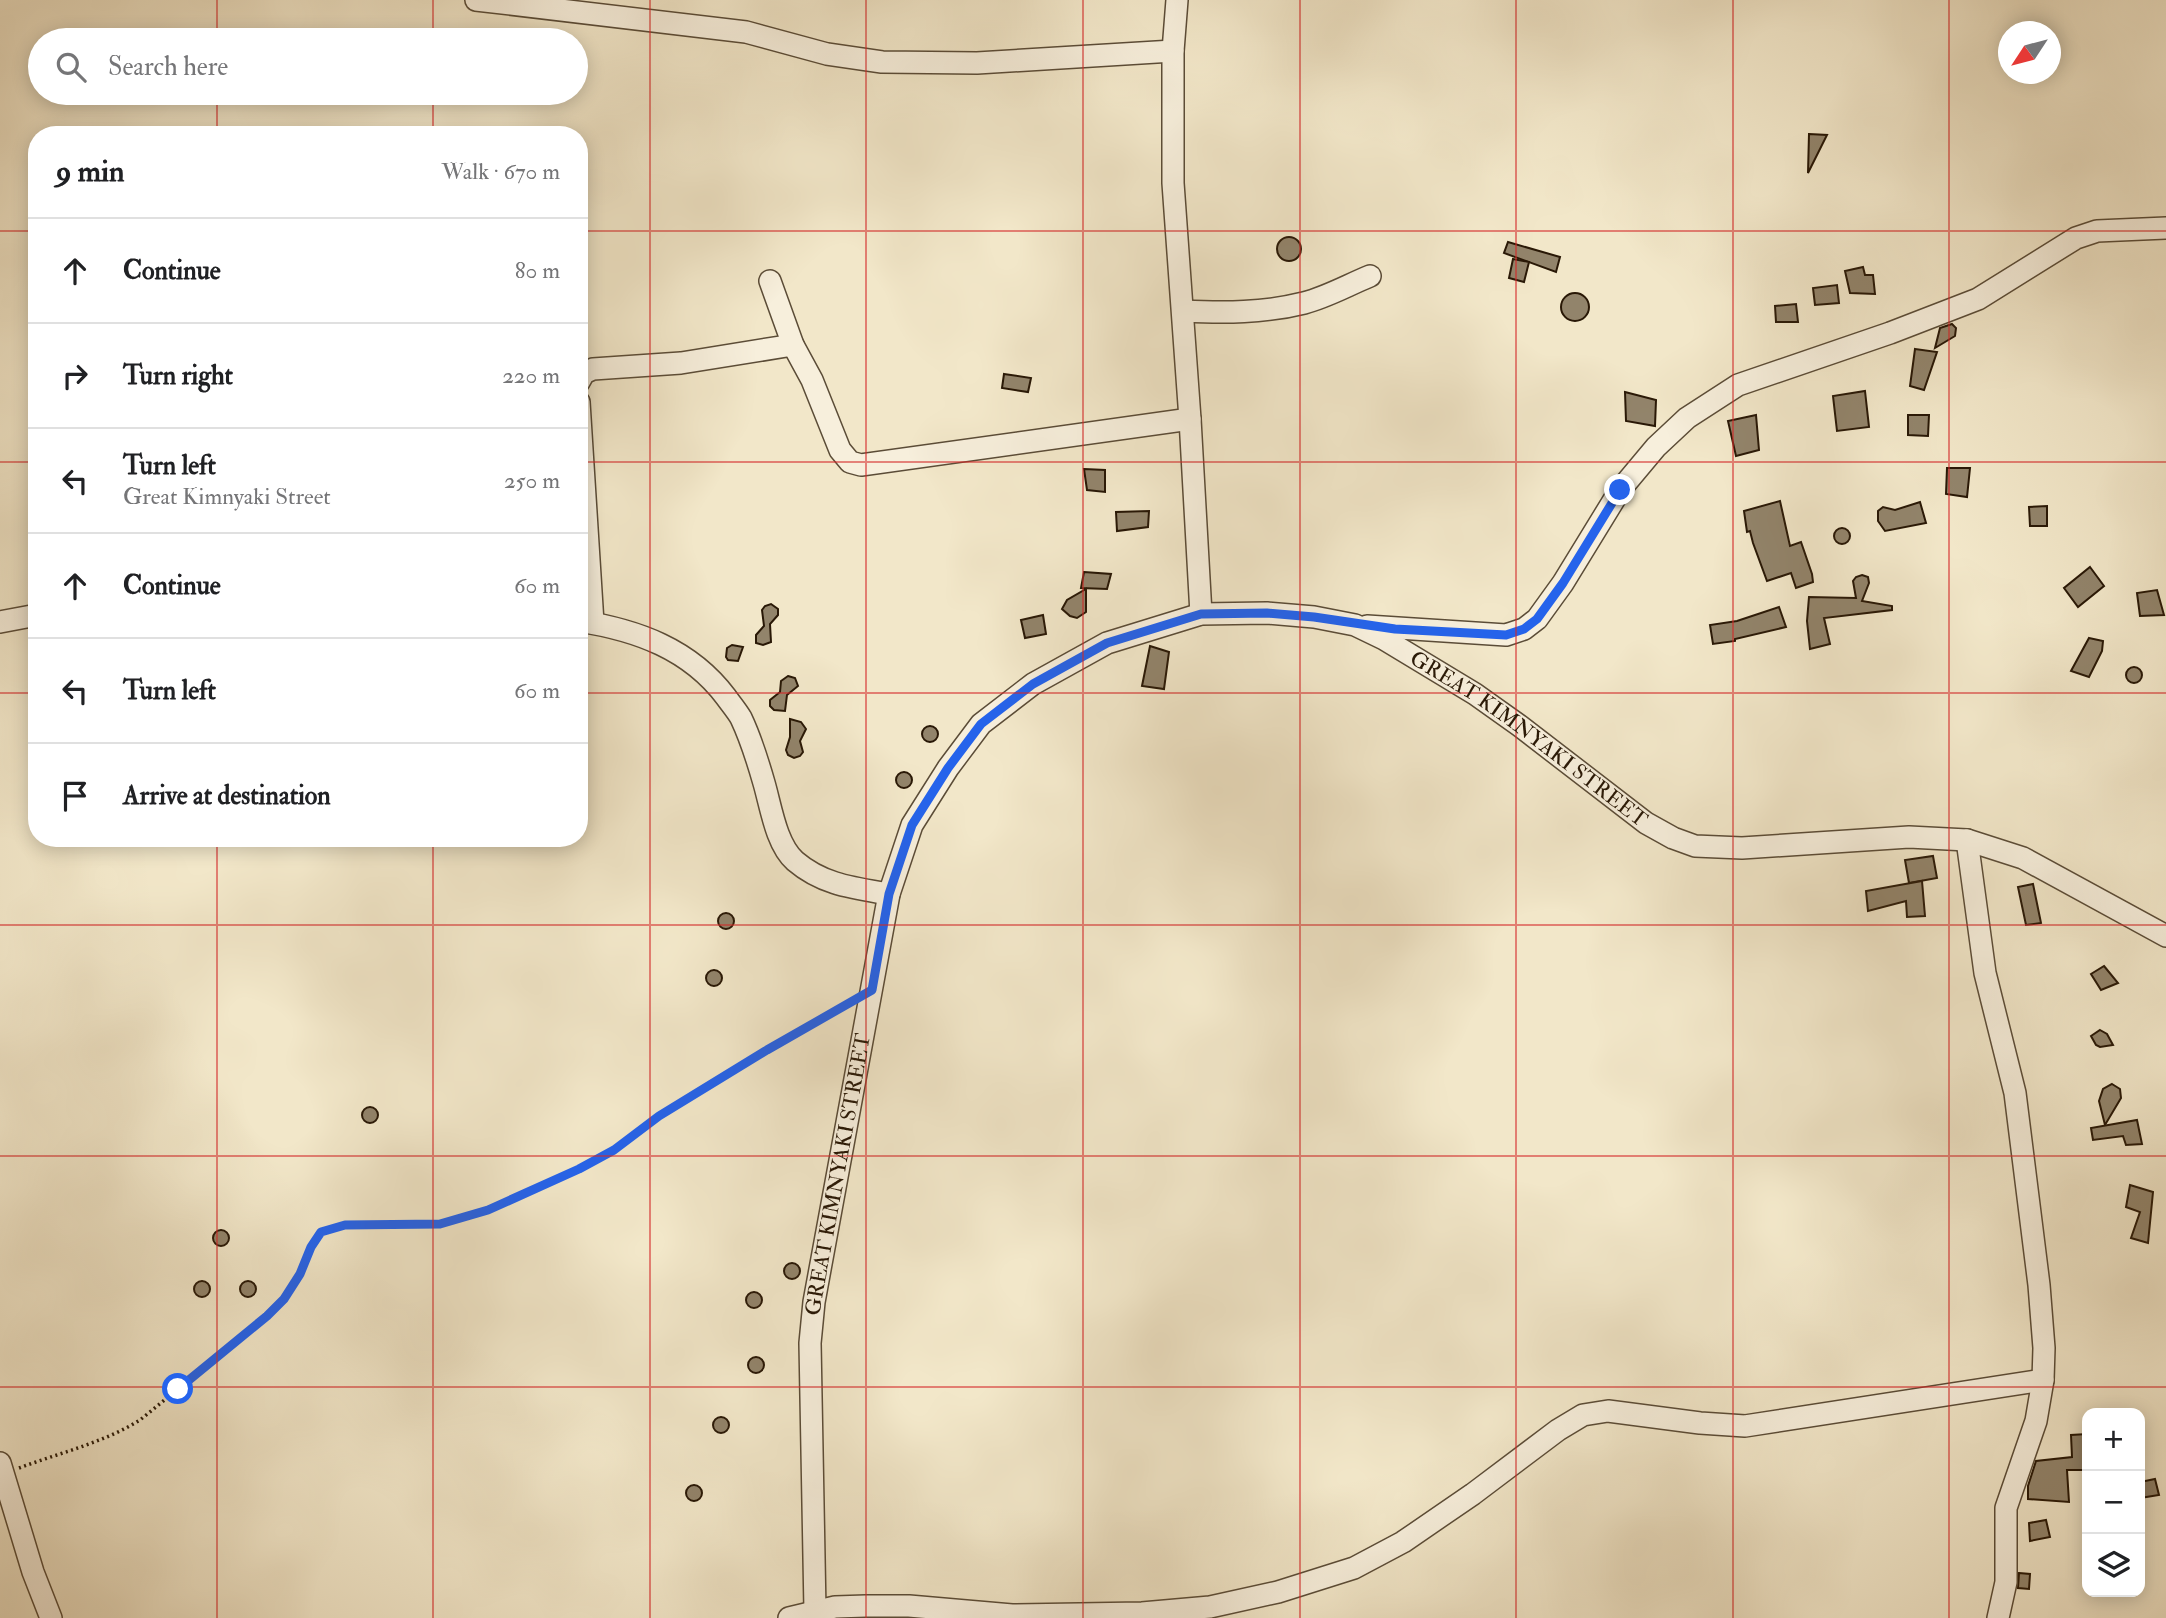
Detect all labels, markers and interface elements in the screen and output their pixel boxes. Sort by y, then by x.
north arrow [1998,21,2061,84]
search box [28,28,588,105]
icon: search [52,48,90,86]
text: Search here [108,51,228,83]
text: 9 min [56,153,124,190]
text: Walk · 670 m [441,157,560,186]
icon: ahead [56,252,94,290]
text: Continue [123,255,221,287]
text: 80 m [515,256,560,285]
icon: right [56,357,94,395]
text: Turn right [123,360,233,392]
text: 220 m [502,361,560,390]
text: Turn left [123,450,216,482]
icon: left [56,462,94,500]
text: 250 m [504,466,560,495]
route end [1604,474,1635,505]
text: Great Kimnyaki Street [123,482,331,511]
icon: ahead [56,567,94,605]
text: Continue [123,570,221,602]
text: 60 m [514,571,560,600]
street label: GREAT KIMNYAKI STREET [1405,645,1653,833]
icon: left [56,672,94,710]
text: Turn left [123,675,216,707]
text: 60 m [514,676,560,705]
icon: arrive [56,777,94,815]
text: Arrive at destination [123,780,331,812]
street label: GREAT KIMNYAKI STREET [800,1031,877,1317]
route start [162,1373,193,1404]
map controls [2082,1408,2145,1597]
button: + [2082,1408,2145,1471]
button: − [2082,1471,2145,1534]
button: layers [2082,1534,2145,1597]

